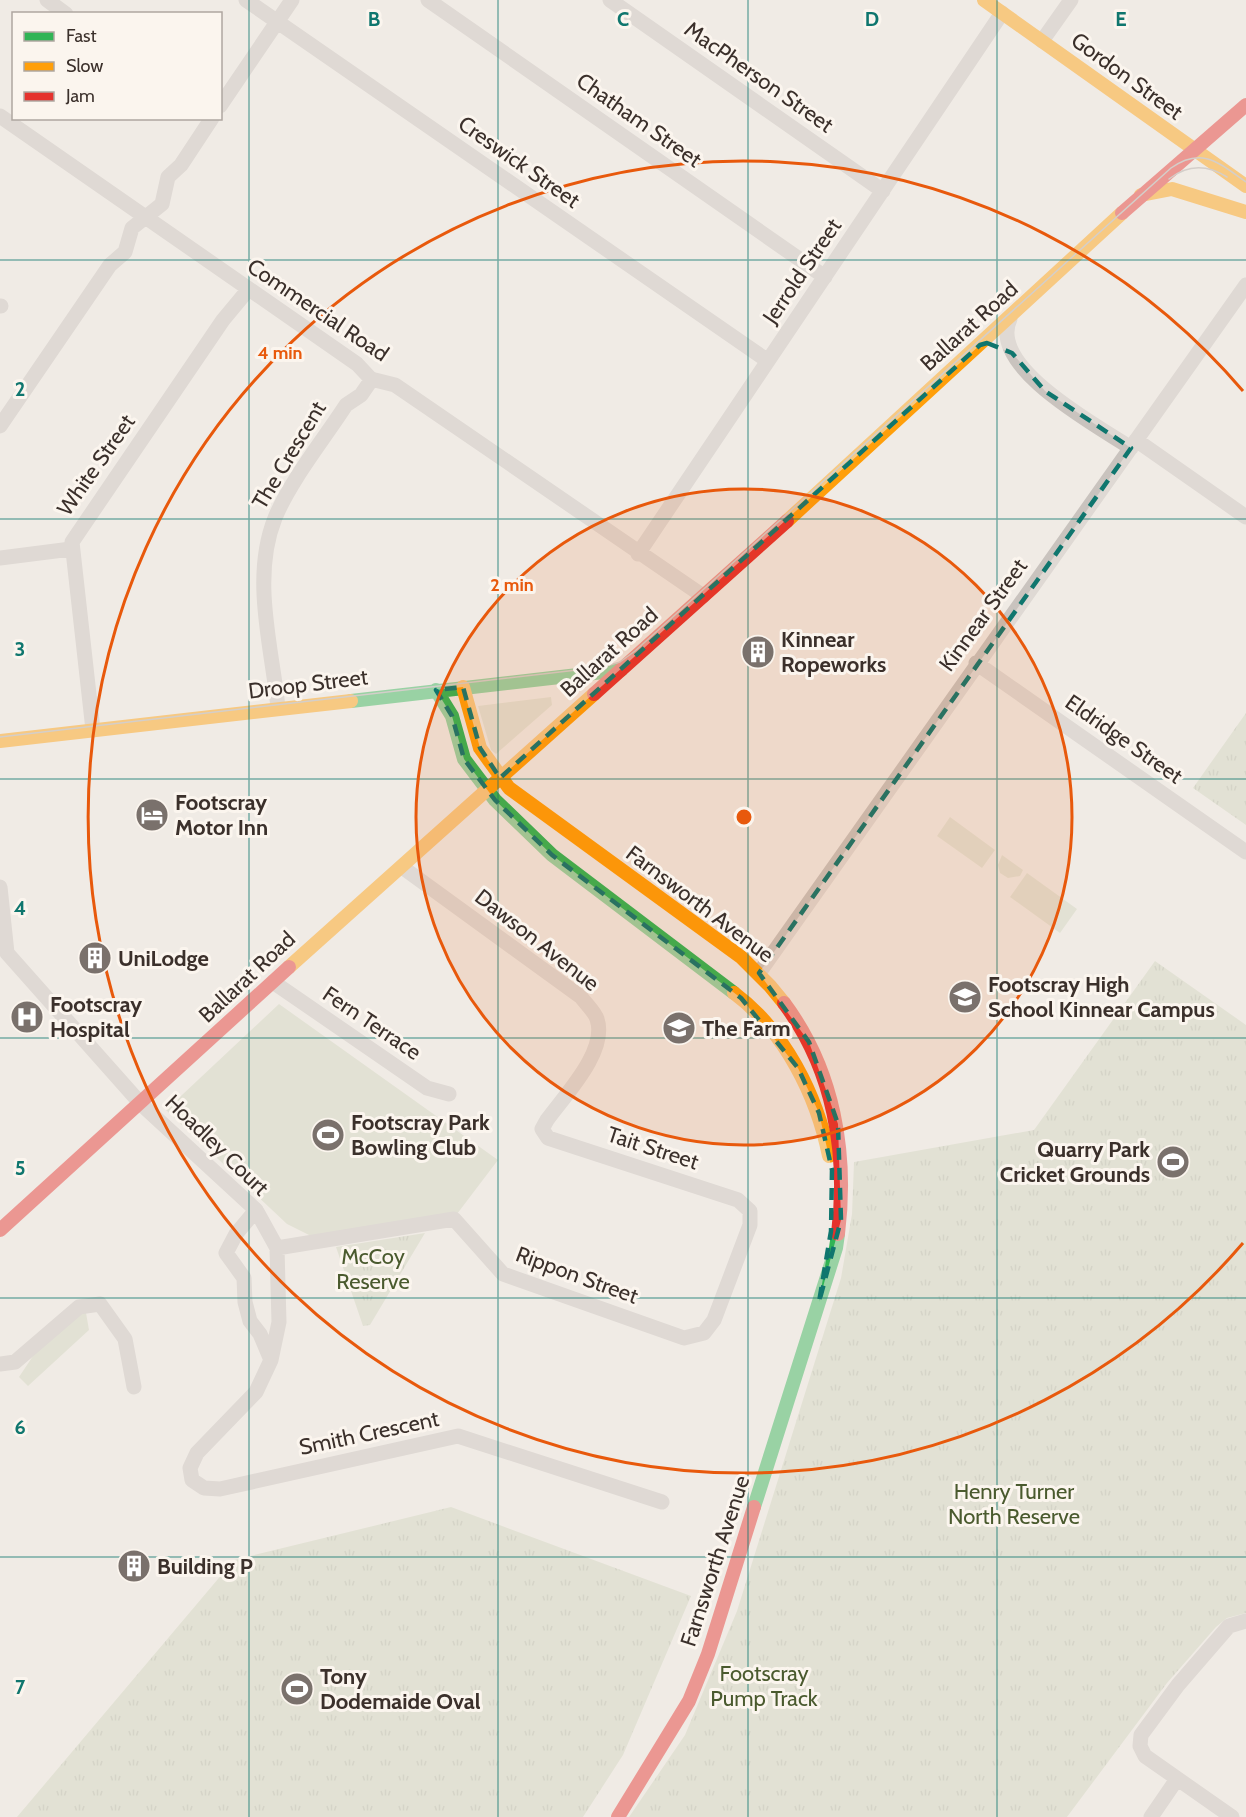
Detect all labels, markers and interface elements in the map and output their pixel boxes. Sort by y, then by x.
text: B [368,7,380,31]
text: C [617,7,629,31]
text: D [865,7,879,31]
text: E [1115,7,1127,31]
legend [12,12,222,120]
street label: MacPherson Street [679,16,839,139]
text: Fast [66,25,97,47]
street label: Gordon Street [1066,26,1189,126]
text: Slow [66,55,103,77]
street label: Chatham Street [571,67,707,173]
text: Jam [65,85,95,107]
street label: Creswick Street [453,110,586,214]
street label: Jerrold Street [756,213,847,330]
street label: Commercial Road [242,253,394,367]
street label: Ballarat Road [915,275,1023,377]
text: 4 min [257,342,303,364]
text: 2 [15,377,25,401]
street label: The Crescent [246,396,332,514]
street label: White Street [51,409,141,521]
street label: Kinnear Street [933,553,1033,677]
text: 2 min [490,574,534,596]
street label: Ballarat Road [555,601,663,703]
place label: Kinnear Ropeworks [781,626,886,678]
building icon: Kinnear Ropeworks [740,634,776,670]
text: 3 [15,637,25,661]
street label: Droop Street [247,663,370,705]
street label: Eldridge Street [1060,689,1188,790]
place label: Footscray Motor Inn [175,789,268,841]
hotel icon: Footscray Motor Inn [134,797,170,833]
centre of rings [734,807,754,827]
street label: Farnsworth Avenue [621,840,779,968]
street label: Dawson Avenue [469,883,605,997]
text: 4 [14,896,26,920]
street label: Ballarat Road [193,926,301,1028]
building icon: UniLodge [77,940,113,976]
place label: UniLodge [118,945,209,972]
place label: Footscray High School Kinnear Campus [988,971,1215,1023]
school or university icon: Footscray High School Kinnear Campus [947,979,983,1015]
street label: Fern Terrace [318,980,426,1066]
place label: Footscray Hospital [50,991,142,1043]
hospital icon: Footscray Hospital [9,999,45,1035]
school or university icon: The Farm [661,1010,697,1046]
place label: The Farm [702,1015,791,1042]
street label: Hoadley Court [160,1089,275,1202]
place label: Footscray Park Bowling Club [351,1109,490,1161]
sports icon: Footscray Park Bowling Club [310,1117,346,1153]
street label: Tait Street [604,1121,703,1176]
place label: Quarry Park Cricket Grounds [1000,1136,1150,1188]
sports icon: Quarry Park Cricket Grounds [1155,1144,1191,1180]
text: 5 [15,1156,25,1180]
street label: Rippon Street [512,1240,642,1310]
park label: McCoy Reserve [336,1243,410,1295]
street label: Smith Crescent [297,1405,442,1461]
text: 6 [14,1415,26,1439]
street label: Farnsworth Avenue [675,1472,755,1650]
park label: Henry Turner North Reserve [948,1478,1080,1530]
building icon: Building P [116,1548,152,1584]
place label: Building P [157,1553,253,1580]
park label: Footscray Pump Track [710,1660,818,1712]
place label: Tony Dodemaide Oval [320,1663,481,1715]
sports icon: Tony Dodemaide Oval [279,1671,315,1707]
text: 7 [15,1675,26,1699]

